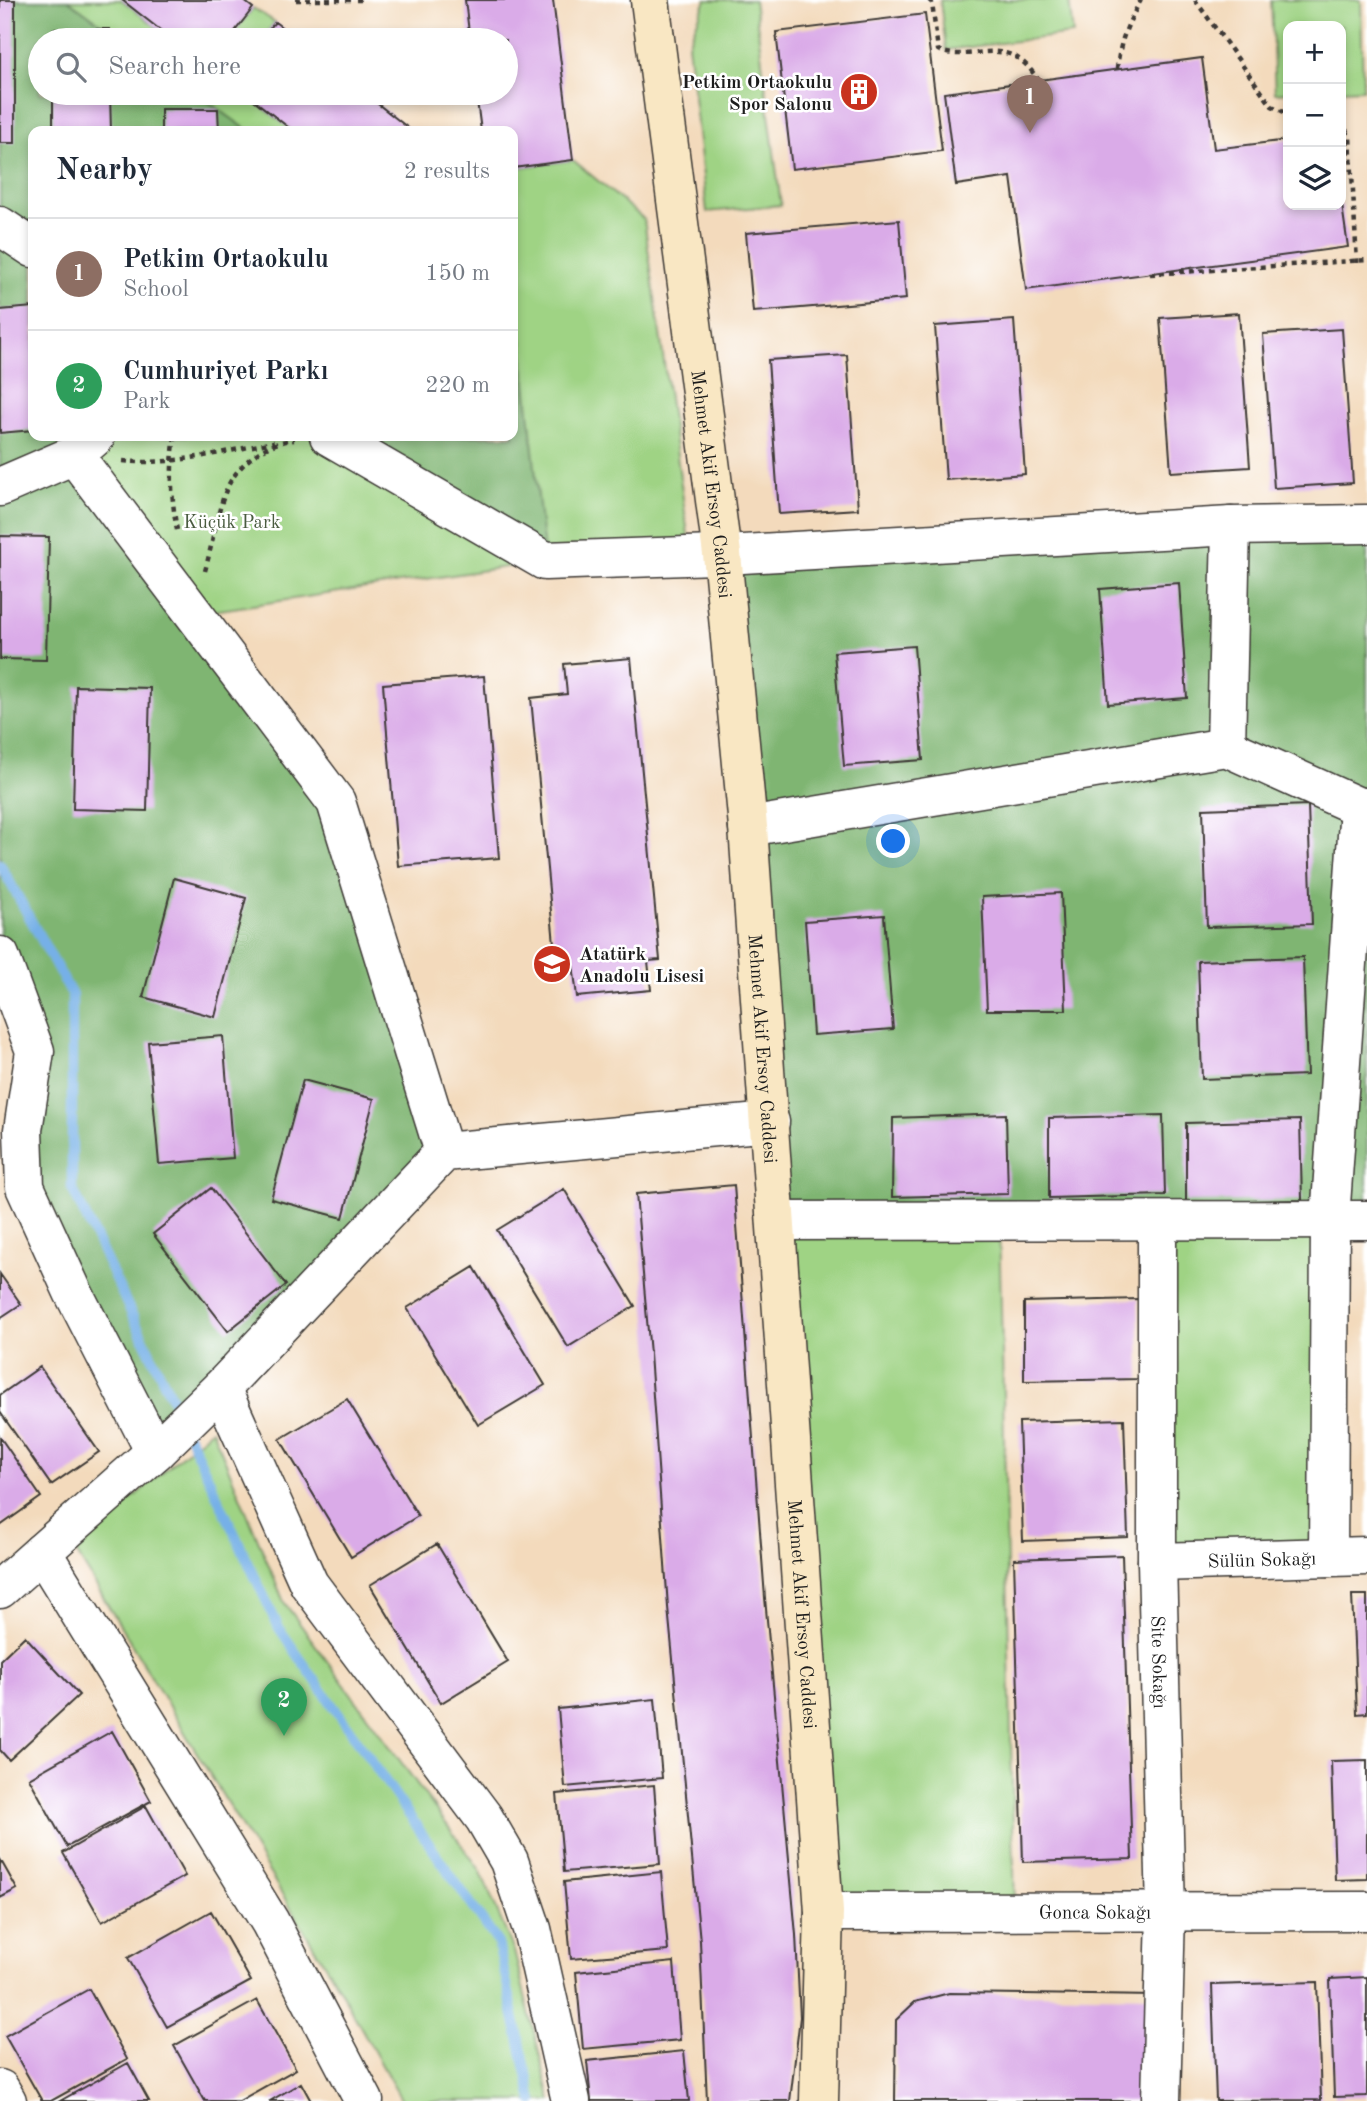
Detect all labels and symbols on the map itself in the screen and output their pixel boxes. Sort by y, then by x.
building icon: Petkim Ortaokulu Spor Salonu [838,71,880,113]
place label: Petkim Ortaokulu Spor Salonu [682,74,832,115]
pin: 1 [1007,75,1053,133]
street label: Mehmet Akif Ersoy Caddesi [686,369,733,599]
park label: Küçük Park [183,514,281,533]
your location [876,824,910,858]
street label: Mehmet Akif Ersoy Caddesi [744,933,779,1164]
school or university icon: Atatürk Anadolu Lisesi [531,943,573,985]
place label: Atatürk Anadolu Lisesi [579,946,705,987]
street label: Mehmet Akif Ersoy Caddesi [783,1499,818,1730]
street label: Sülün Sokağı [1207,1550,1317,1573]
street label: Site Sokağı [1146,1615,1168,1709]
pin: 2 [261,1678,307,1736]
street label: Gonca Sokağı [1039,1904,1151,1924]

